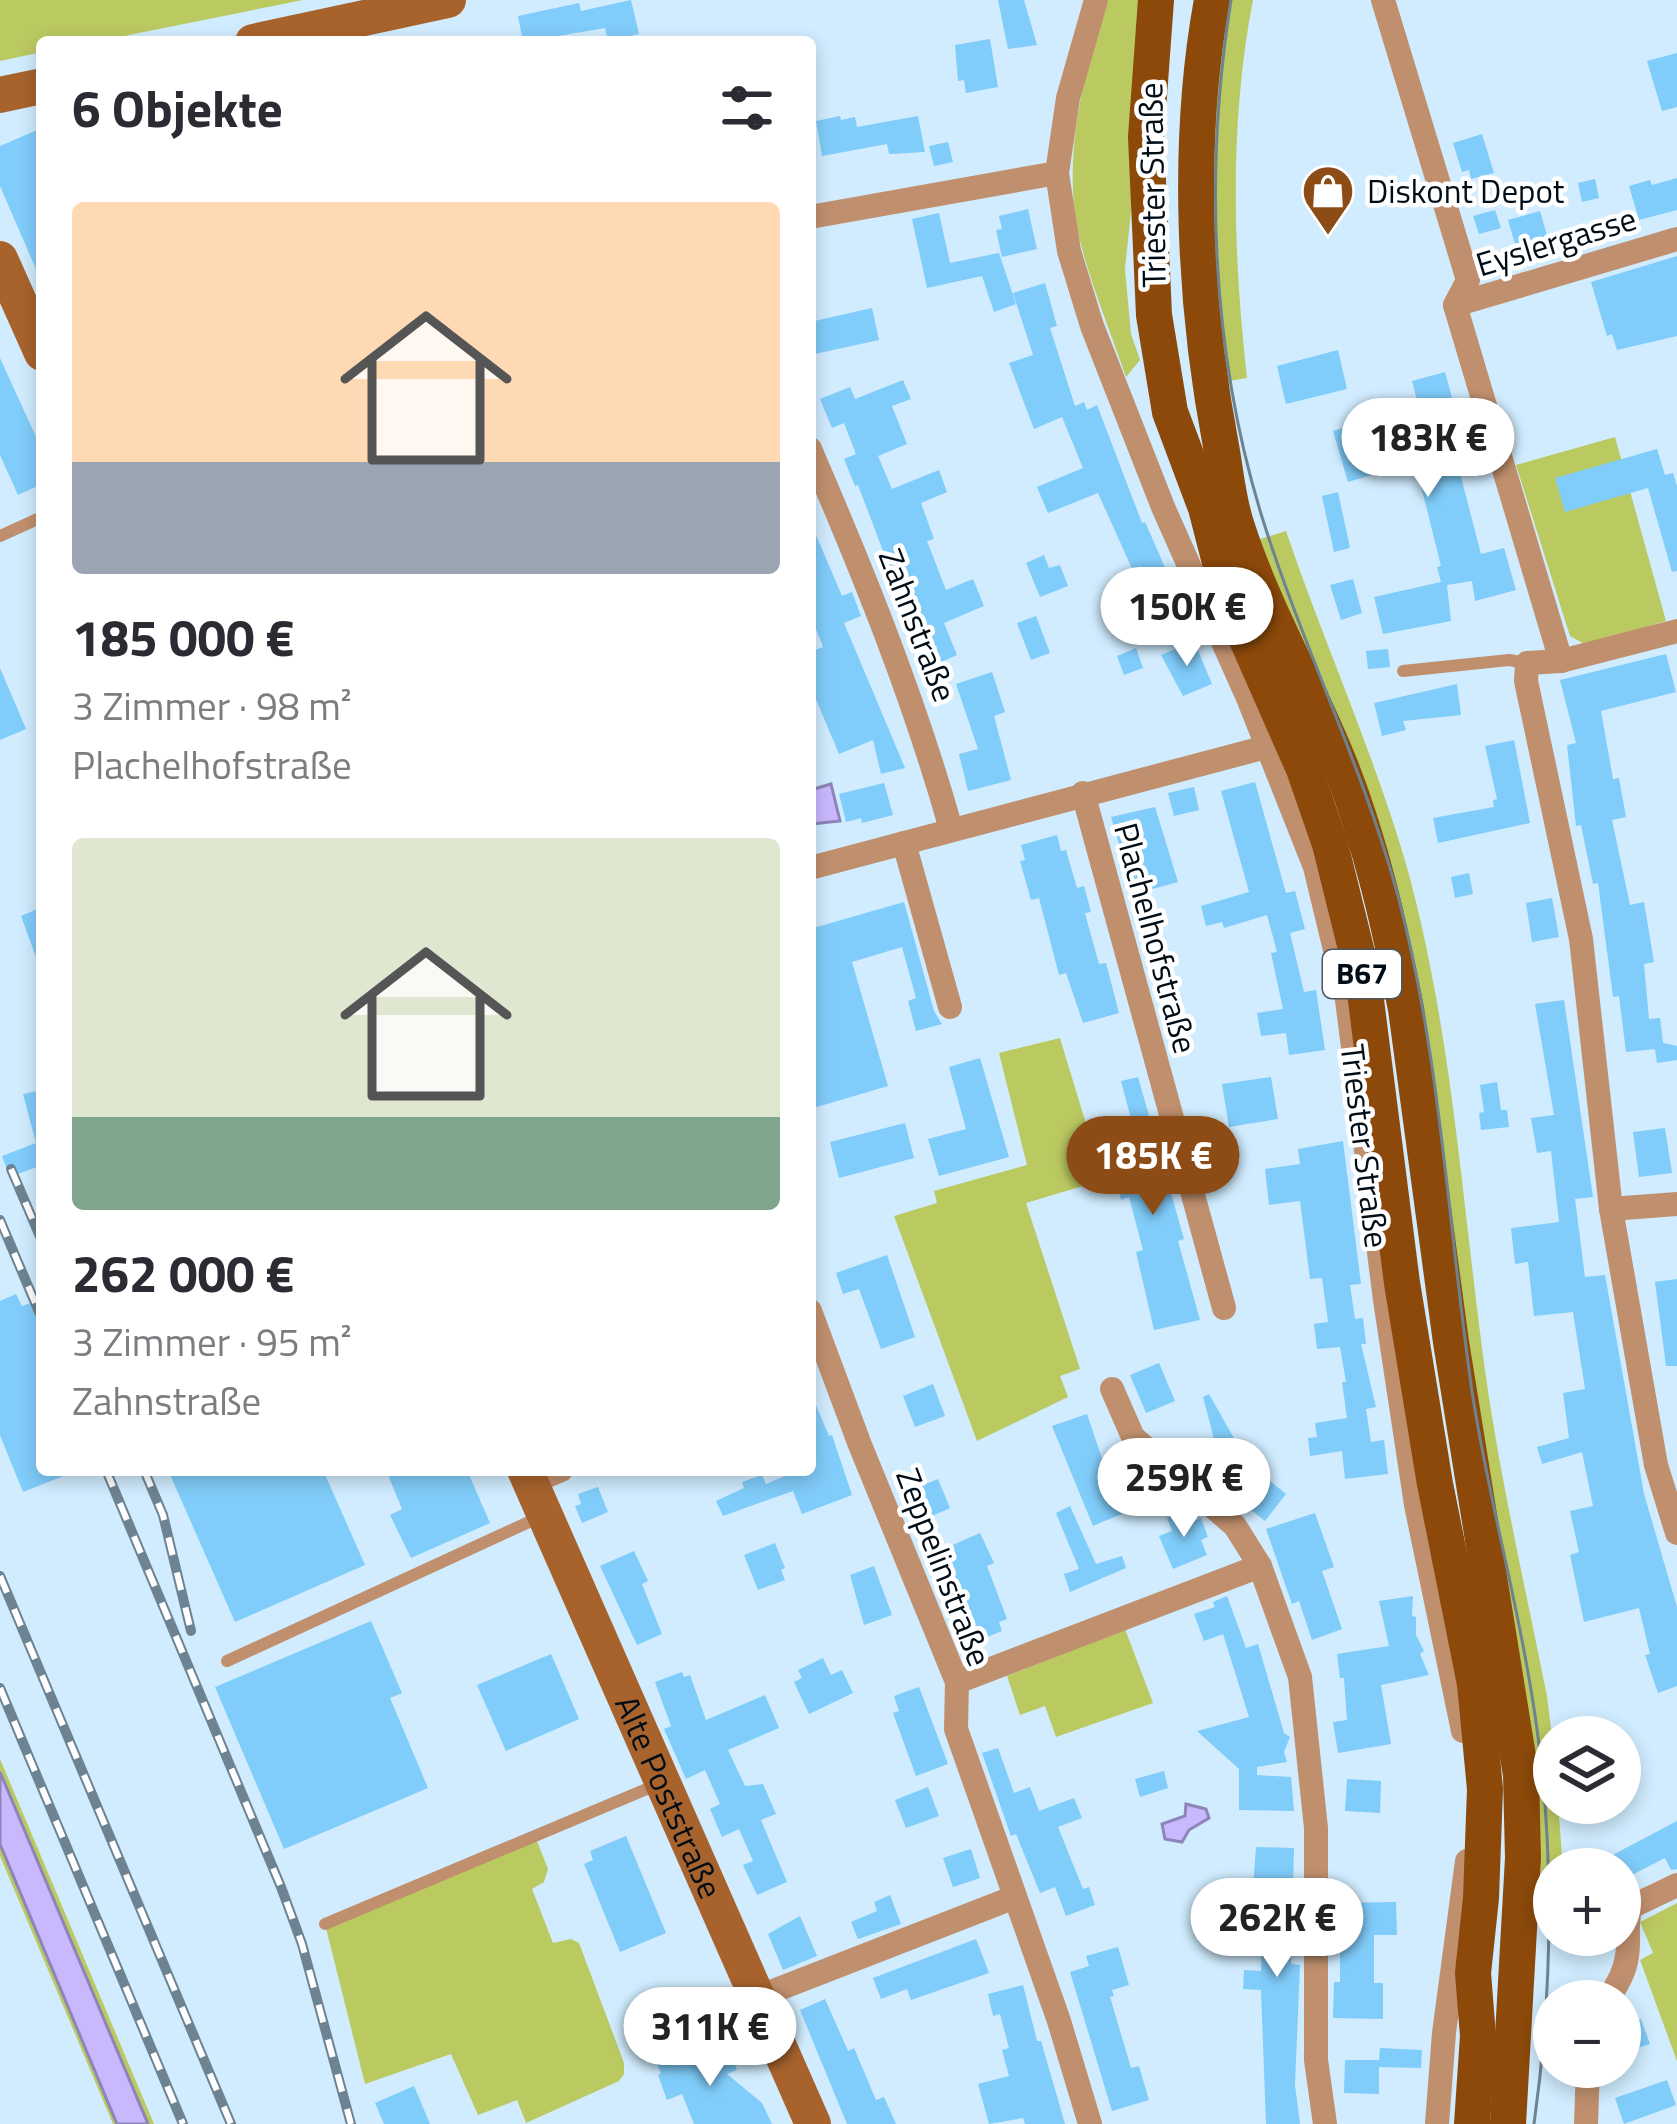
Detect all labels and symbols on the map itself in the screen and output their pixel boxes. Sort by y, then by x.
street label: Triester Straße [1125,82,1179,288]
shop icon: Diskont Depot [1300,163,1356,237]
place label: Diskont Depot [1367,166,1565,216]
street label: Eyslergasse [1470,193,1642,289]
pin: 183K € [1330,398,1526,500]
street label: Zahnstraße [866,541,970,709]
pin: 150K € [1089,567,1285,669]
street label: Plachelhofstraße [1101,817,1211,1059]
road number: B67 [1323,950,1401,998]
street label: Triester Straße [1328,1041,1402,1251]
pin: 185K € [1055,1116,1251,1218]
pin: 259K € [1086,1438,1282,1540]
street label: Zeppelinstraße [883,1461,1005,1673]
street label: Alte Poststraße [602,1687,736,1906]
pin: 262K € [1179,1878,1375,1980]
pin: 311K € [612,1987,808,2089]

